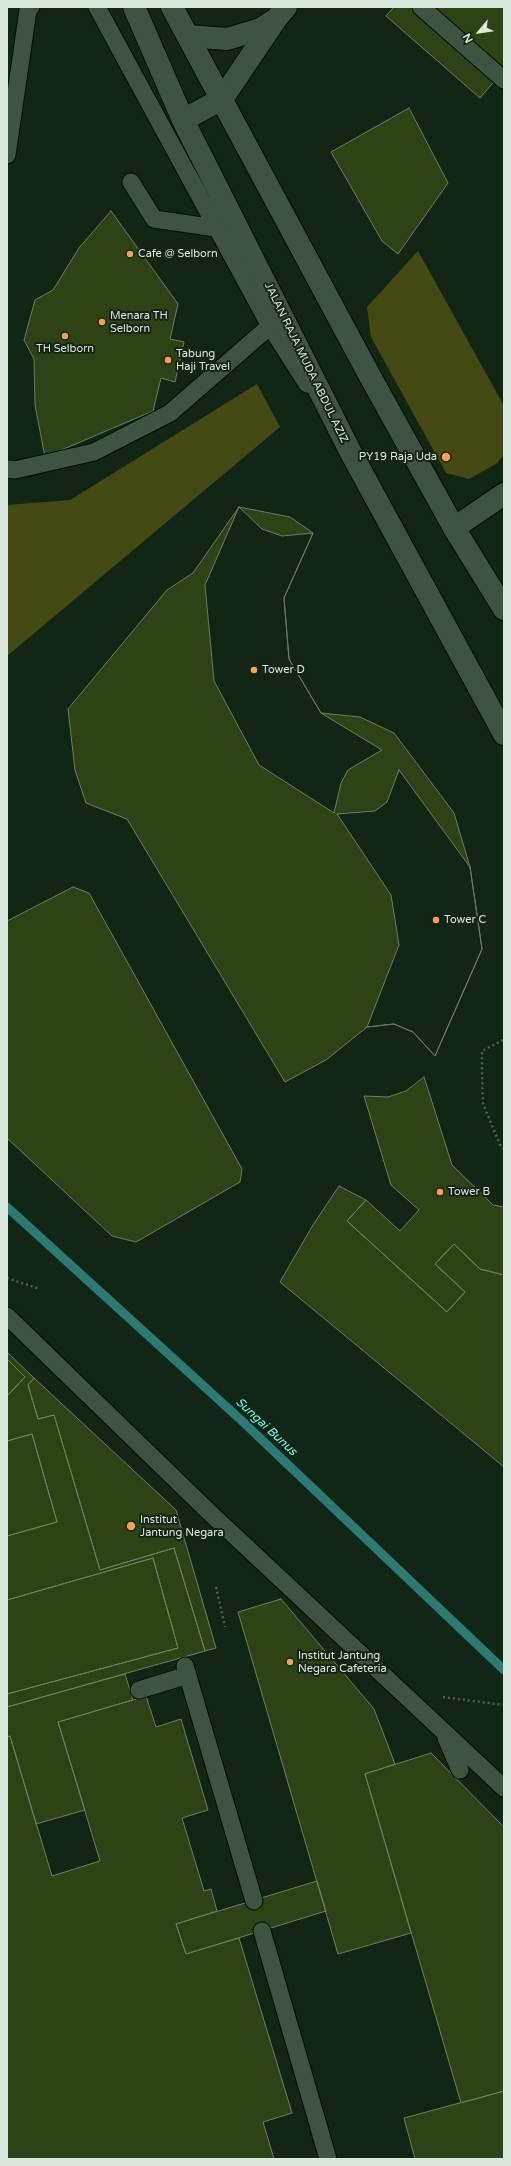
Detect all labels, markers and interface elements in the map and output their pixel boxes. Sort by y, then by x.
north arrow [459,12,499,52]
text: N [460,31,476,45]
place label: Cafe @ Selborn [138,247,218,261]
marker: Cafe @ Selborn [125,249,135,259]
street label: JALAN RAJA MUDA ABDUL AZIZ [261,281,351,445]
place label: Menara TH Selborn [110,309,168,335]
marker: Menara TH Selborn [97,317,107,327]
marker: TH Selborn [60,331,70,341]
place label: TH Selborn [36,342,94,356]
place label: Tabung Haji Travel [176,347,230,373]
marker: Tabung Haji Travel [163,355,173,365]
place label: PY19 Raja Uda [359,450,437,464]
marker: PY19 Raja Uda [440,451,452,463]
place label: Tower D [262,663,305,677]
marker: Tower D [249,665,259,675]
place label: Tower C [444,913,486,927]
marker: Tower C [431,915,441,925]
place label: Tower B [448,1185,490,1199]
marker: Tower B [435,1187,445,1197]
water label: Sungai Bunus [232,1395,300,1459]
place label: Institut Jantung Negara [140,1513,224,1539]
marker: Institut Jantung Negara [125,1520,137,1532]
place label: Institut Jantung Negara Cafeteria [298,1649,387,1675]
marker: Institut Jantung Negara Cafeteria [285,1657,295,1667]

